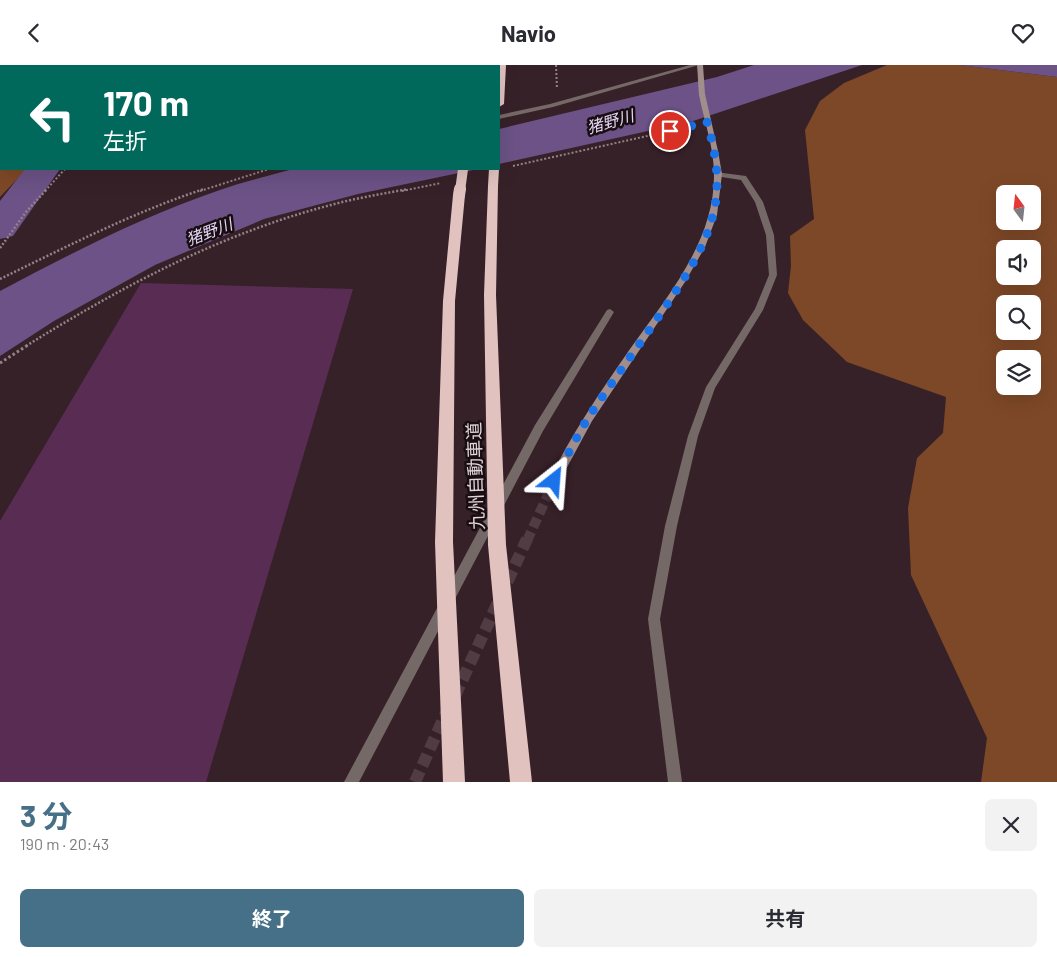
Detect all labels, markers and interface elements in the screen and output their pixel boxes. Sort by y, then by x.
icon: back [20,19,48,47]
icon: heart [1009,19,1037,47]
text: Navio [501,20,556,46]
text: 170 m [103,81,189,123]
icon: left [20,85,85,150]
water label: 猪野川 [584,105,638,137]
pin [649,110,691,152]
icon: arrive [656,117,684,145]
text: 左折 [103,127,147,153]
north arrow [996,185,1041,230]
map controls [996,185,1041,395]
water label: 猪野川 [183,213,237,248]
button: sound [996,240,1041,285]
button: search [996,295,1041,340]
button: layers [996,350,1041,395]
street label: 九州自動車道 [462,422,488,530]
position arrow [527,454,579,506]
text: 3 分 [20,797,72,833]
button: close [985,799,1037,851]
text: 190 m · 20:43 [20,834,109,853]
button: 終了 [20,889,524,947]
button: 共有 [534,889,1037,947]

